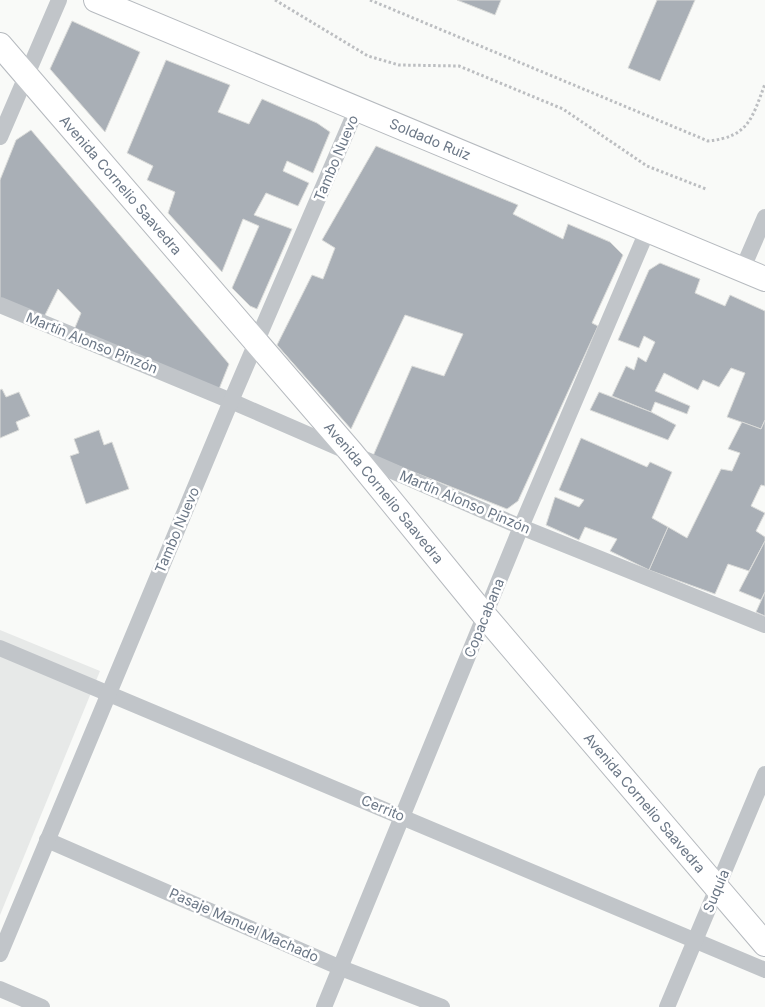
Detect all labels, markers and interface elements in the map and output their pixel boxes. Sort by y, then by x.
street label: Avenida Cornelio Saavedra [57,112,186,258]
street label: Tambo Nuevo [310,112,361,203]
street label: Soldado Ruiz [387,114,474,163]
street label: Martín Alonso Pinzón [24,308,160,377]
street label: Avenida Cornelio Saavedra [321,418,448,567]
street label: Martín Alonso Pinzón [397,466,533,537]
street label: Tambo Nuevo [151,484,202,575]
street label: Copacabana [460,576,507,660]
street label: Avenida Cornelio Saavedra [581,729,709,876]
street label: Cerrito [359,791,408,824]
street label: Suquía [699,867,732,915]
street label: Pasaje Manuel Machado [167,884,322,965]

